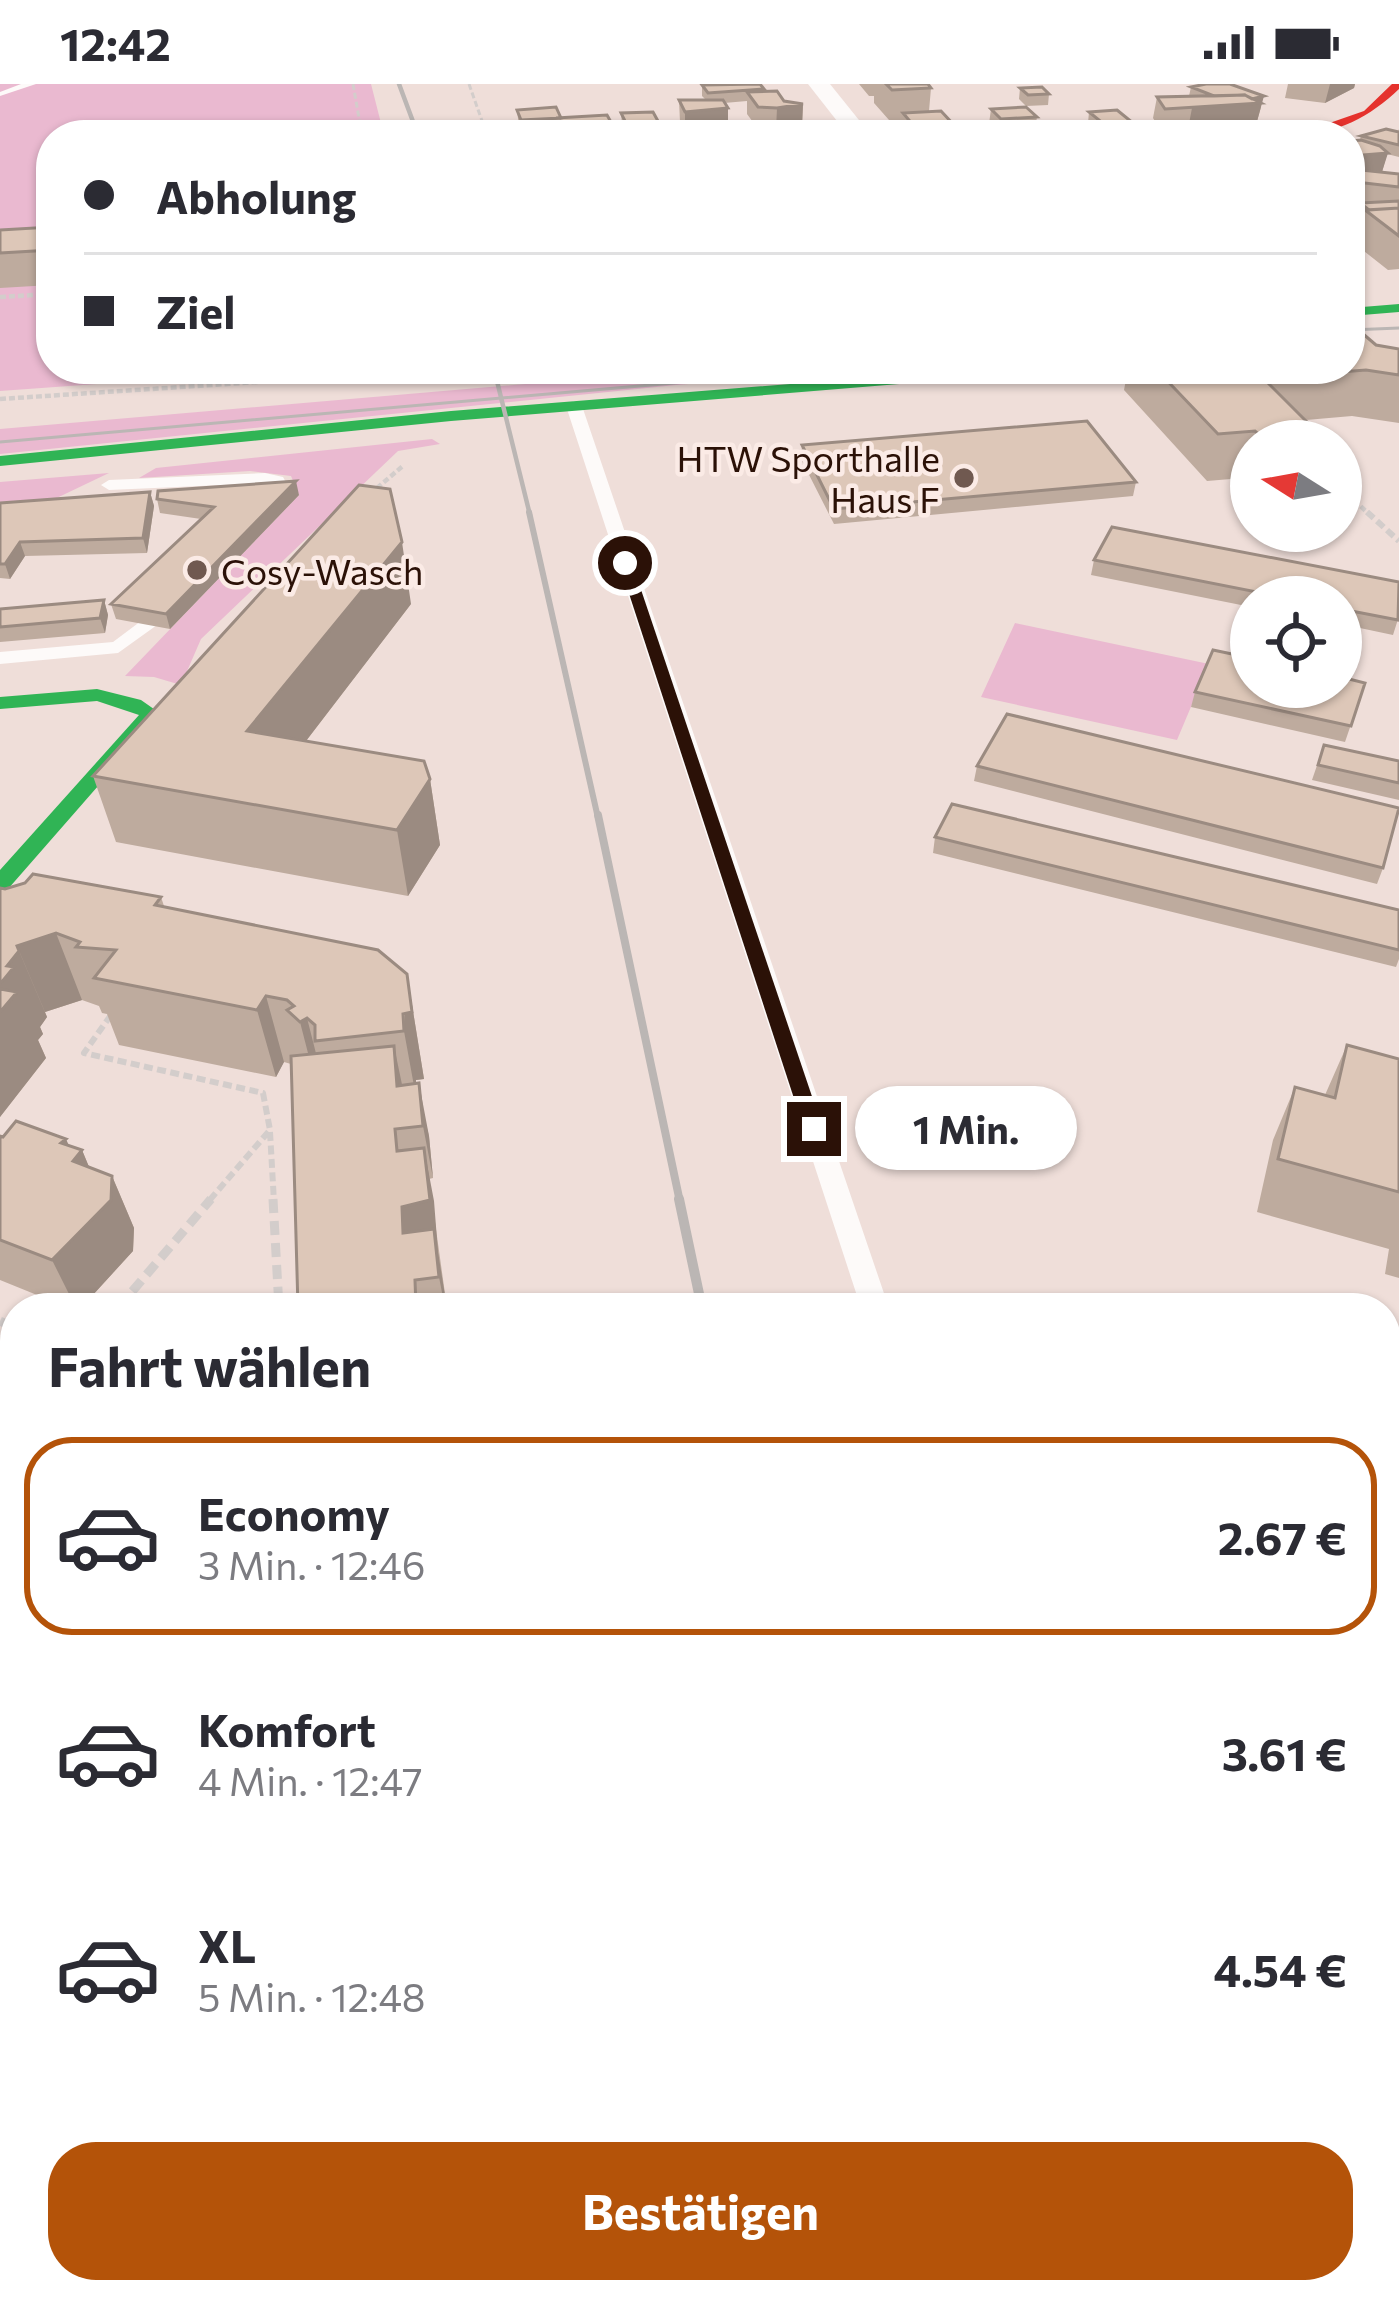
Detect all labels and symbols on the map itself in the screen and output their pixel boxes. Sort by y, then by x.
north arrow [1230,420,1362,552]
place label: HTW Sporthalle Haus F [677,435,940,520]
marker: HTW Sporthalle Haus F [951,465,977,491]
route start [598,536,652,590]
place label: Cosy-Wasch [221,548,423,592]
marker: Cosy-Wasch [184,557,210,583]
callout: 1 Min. [856,1087,1078,1171]
route end [787,1102,841,1156]

